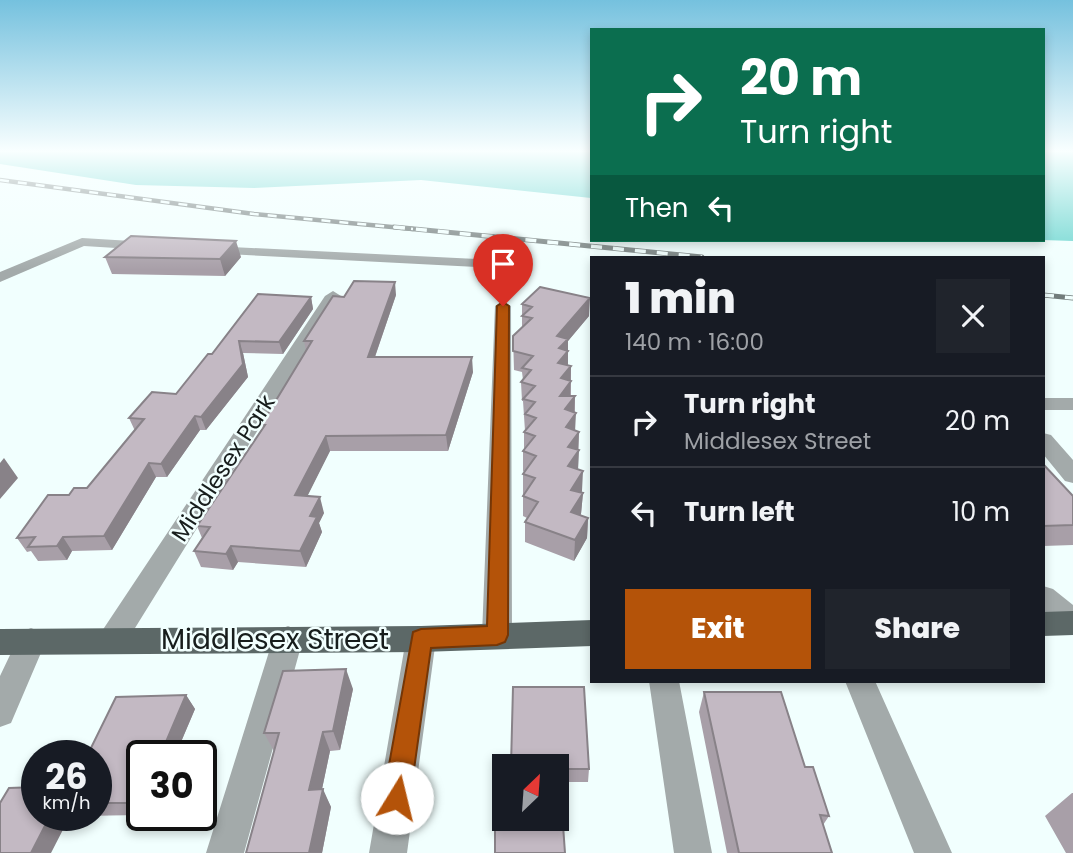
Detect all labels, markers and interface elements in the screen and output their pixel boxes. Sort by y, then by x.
text: 20 m [740,44,862,112]
icon: right [625,56,716,147]
text: Turn right [740,109,892,154]
icon: left [702,189,740,227]
text: Then [625,190,688,226]
pin [473,234,533,306]
icon: arrive [484,245,522,283]
text: 1 min [625,269,736,328]
button: close [936,279,1010,353]
text: 140 m · 16:00 [625,326,764,358]
text: Turn right [684,386,816,422]
street label: Middlesex Park [164,388,283,548]
icon: right [625,403,663,441]
text: 20 m [945,403,1010,439]
text: Middlesex Street [684,425,871,457]
icon: left [625,494,663,532]
text: Turn left [684,494,795,530]
text: 10 m [952,494,1010,530]
button: Exit [625,589,811,669]
button: Share [825,589,1010,669]
street label: Middlesex Street [161,620,389,659]
speed limit sign: 30 [126,740,217,831]
text: 26 [45,752,88,801]
north arrow [492,754,569,831]
map controls [492,754,569,831]
position arrow [360,761,434,835]
text: km/h [43,790,90,815]

